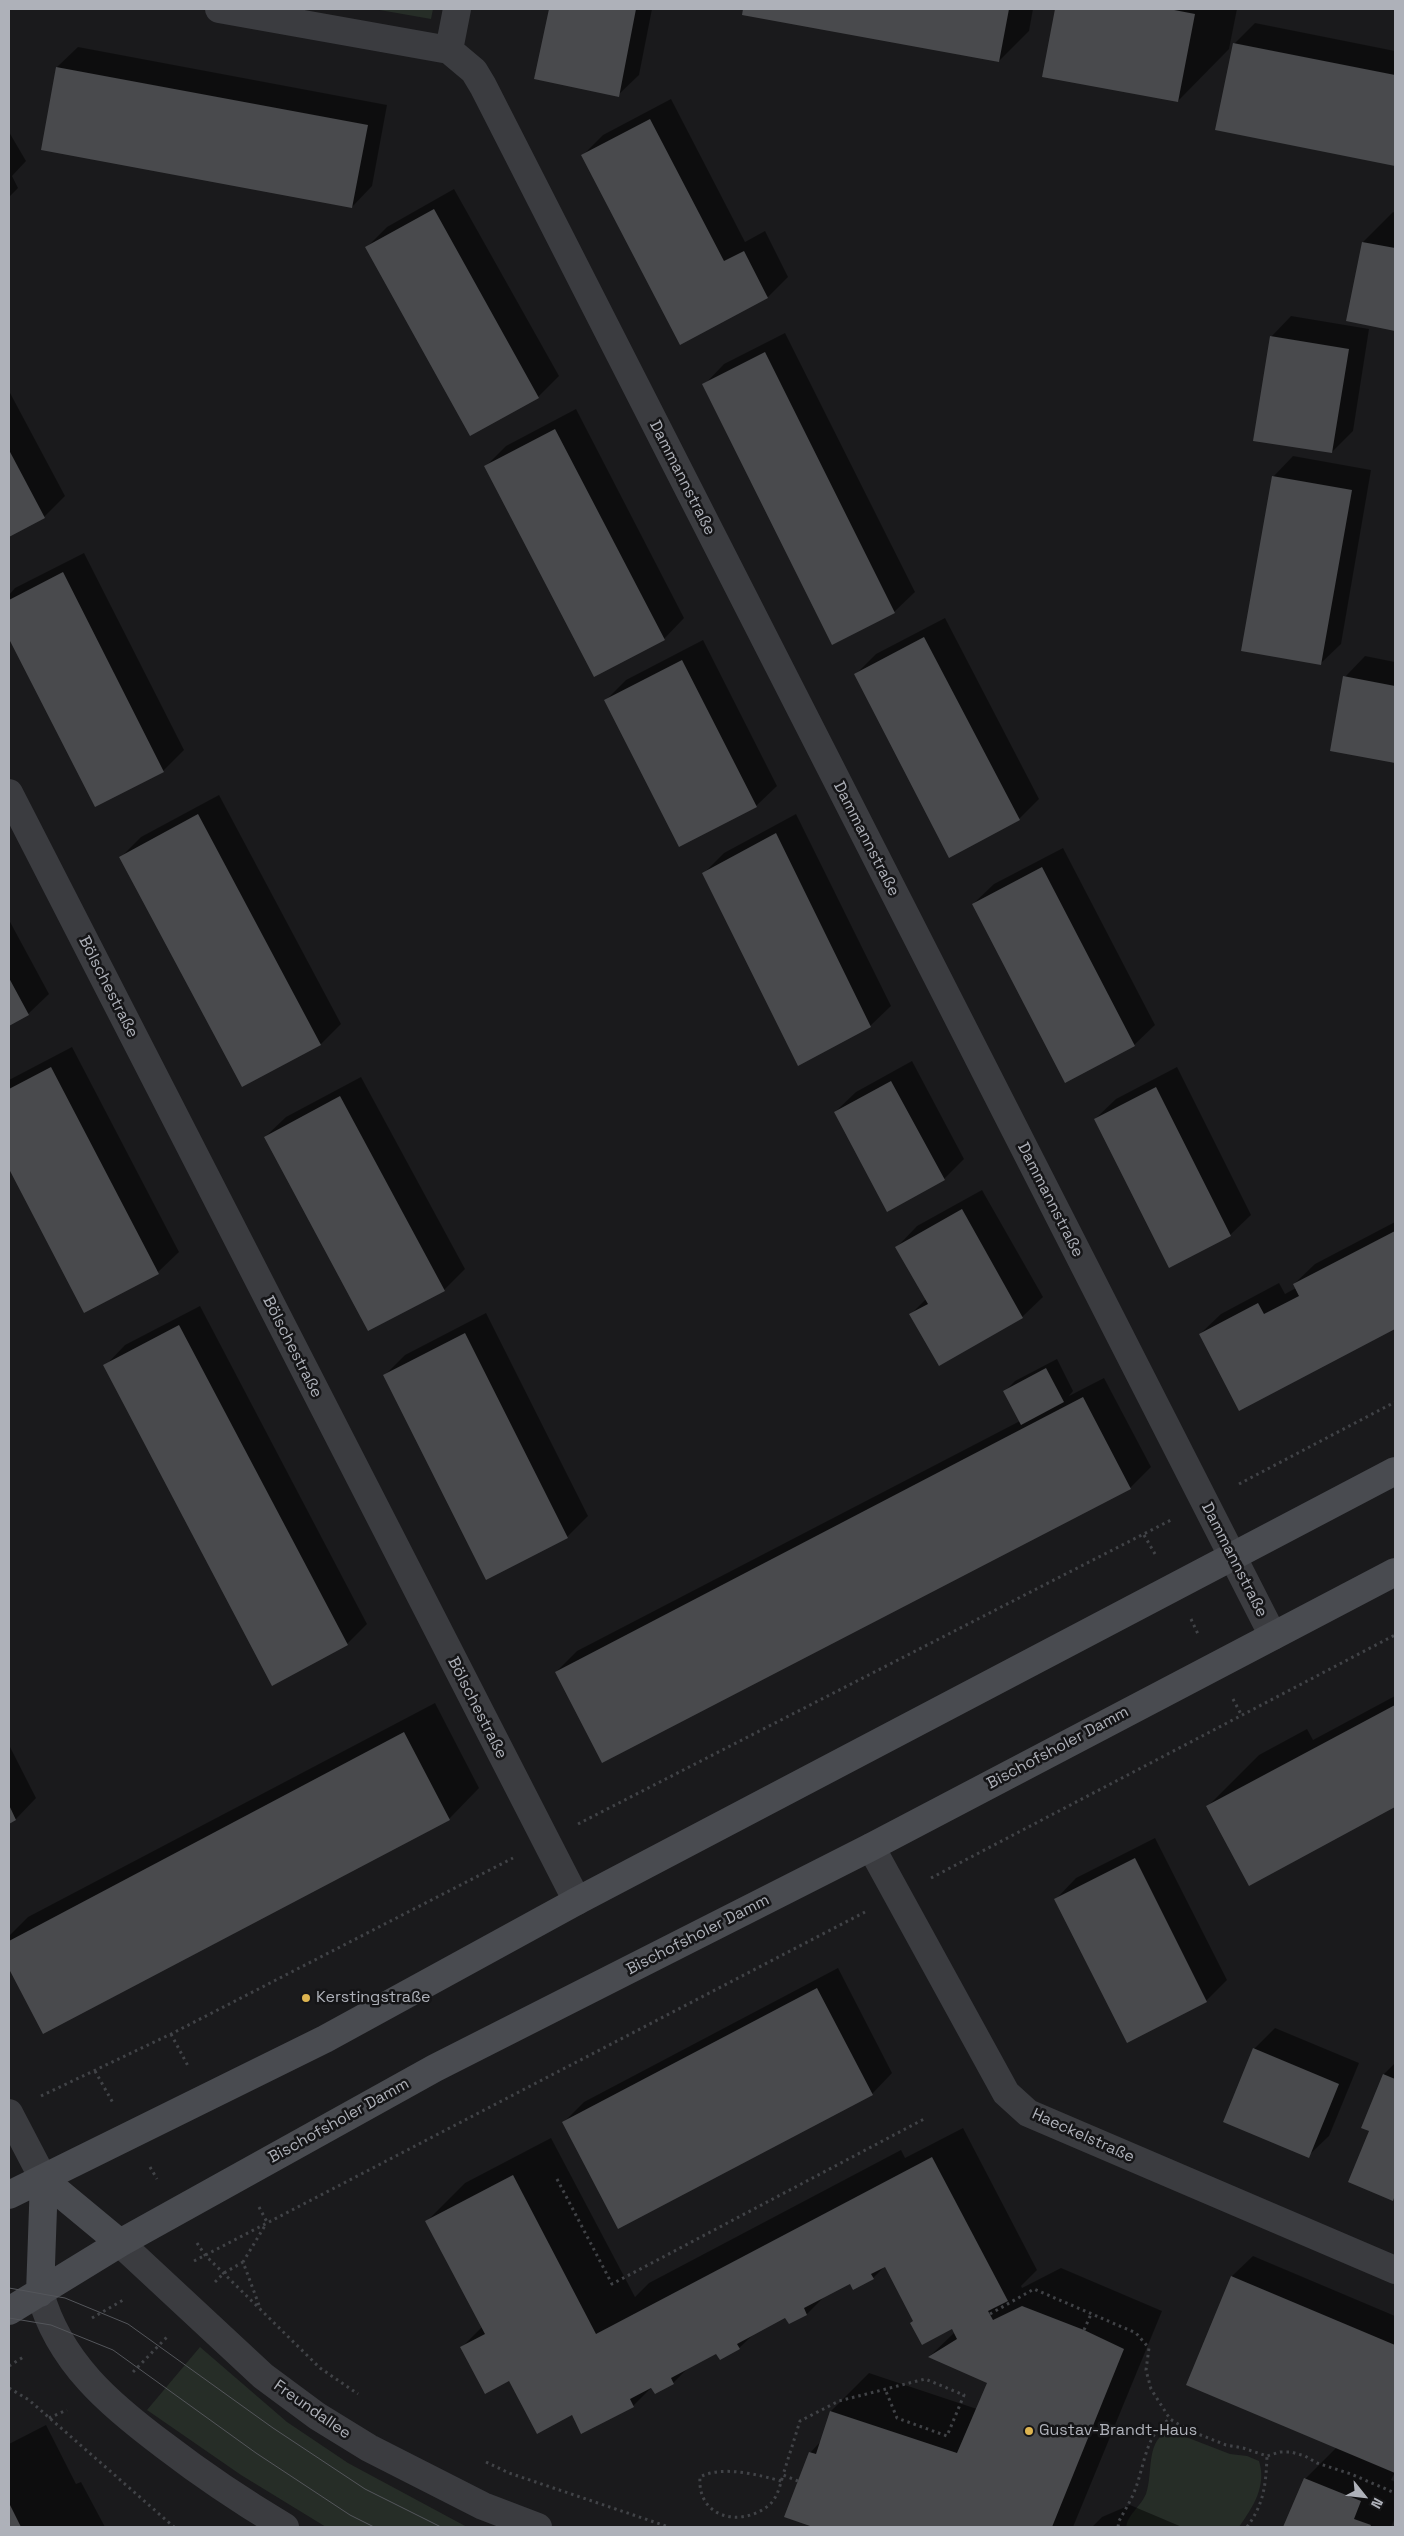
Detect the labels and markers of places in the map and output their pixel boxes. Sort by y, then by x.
place label: Kerstingstraße [316,1988,430,2008]
marker: Kerstingstraße [300,1992,312,2004]
place label: Gustav-Brandt-Haus [1039,2421,1197,2441]
marker: Gustav-Brandt-Haus [1023,2425,1035,2437]

